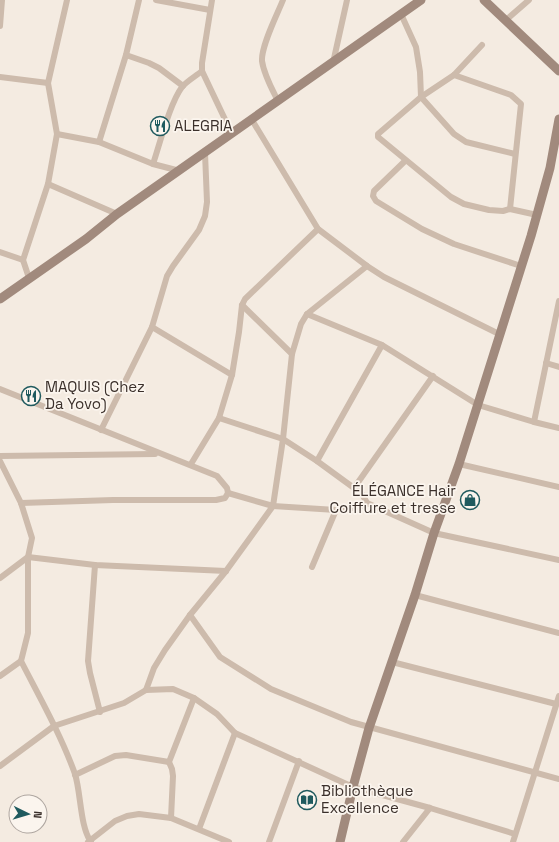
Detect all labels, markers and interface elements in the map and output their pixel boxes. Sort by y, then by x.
restaurant icon: ALEGRIA [149,115,171,137]
place label: ALEGRIA [174,116,233,135]
place label: MAQUIS (Chez Da Yovo) [45,377,145,414]
restaurant icon: MAQUIS (Chez Da Yovo) [20,385,42,407]
place label: ÉLÉGANCE Hair Coiffure et tresse [329,481,456,517]
shop icon: ÉLÉGANCE Hair Coiffure et tresse [459,489,481,511]
place label: Bibliothèque Excellence [321,781,413,817]
library icon: Bibliothèque Excellence [296,789,318,811]
north arrow [8,794,48,834]
text: N [31,811,45,819]

